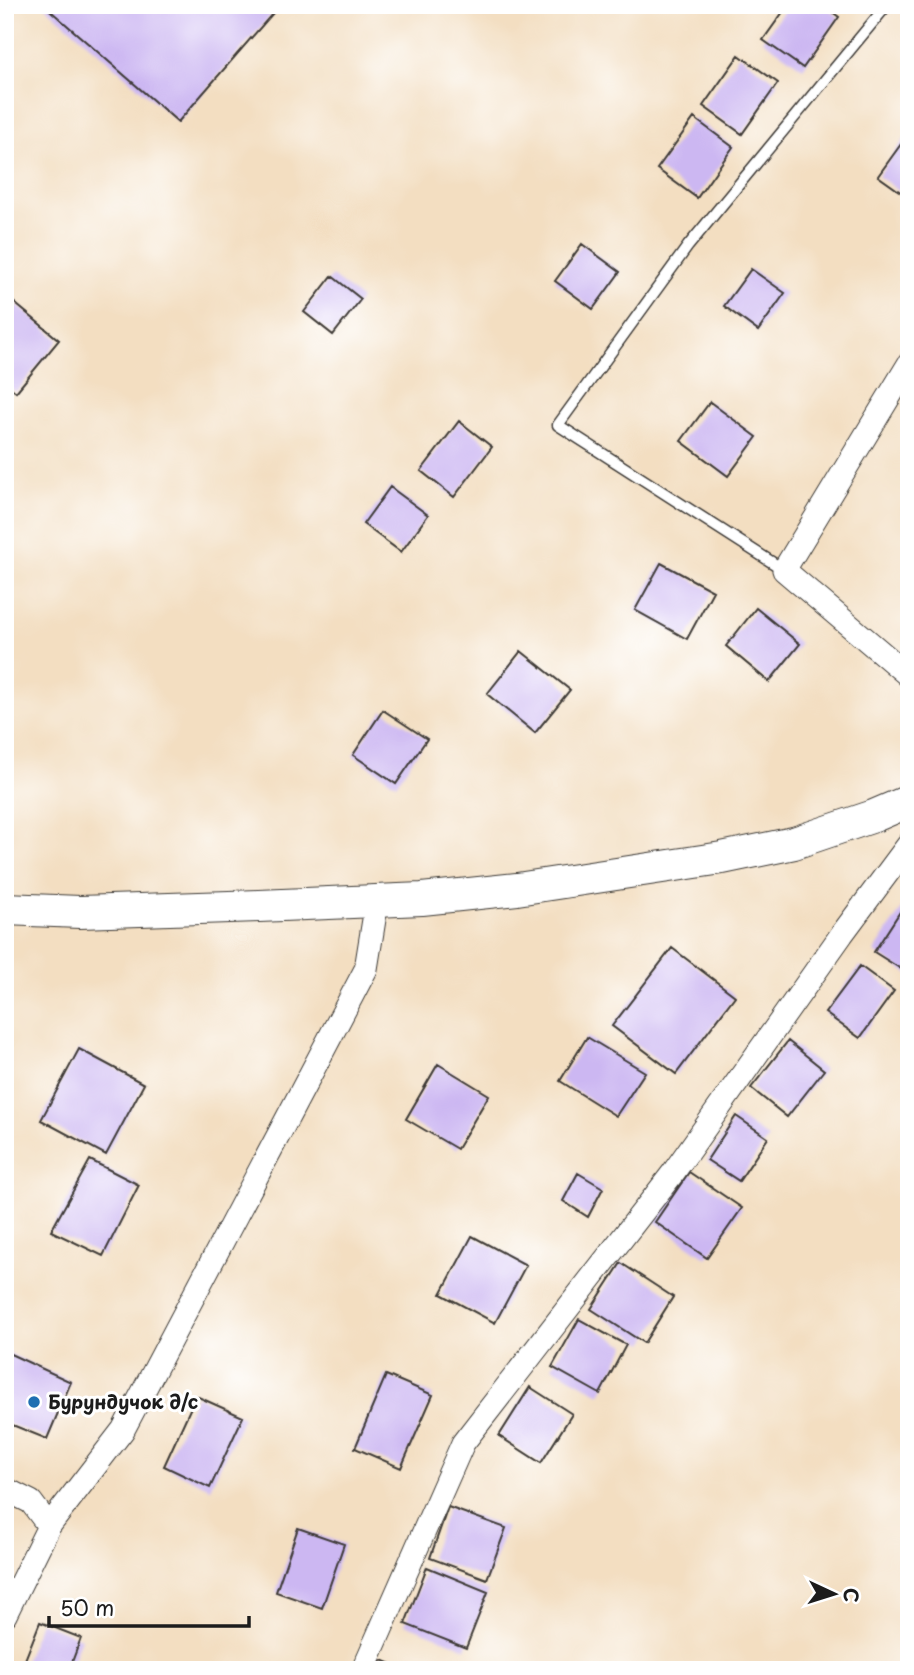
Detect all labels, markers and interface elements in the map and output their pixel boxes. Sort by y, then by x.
place label: Бурундучок д/с [48,1387,198,1415]
marker: Бурундучок д/с [26,1394,42,1410]
north arrow [799,1560,869,1630]
scale bar [49,1584,248,1628]
text: С [837,1587,866,1603]
text: 50 m [60,1591,114,1623]

